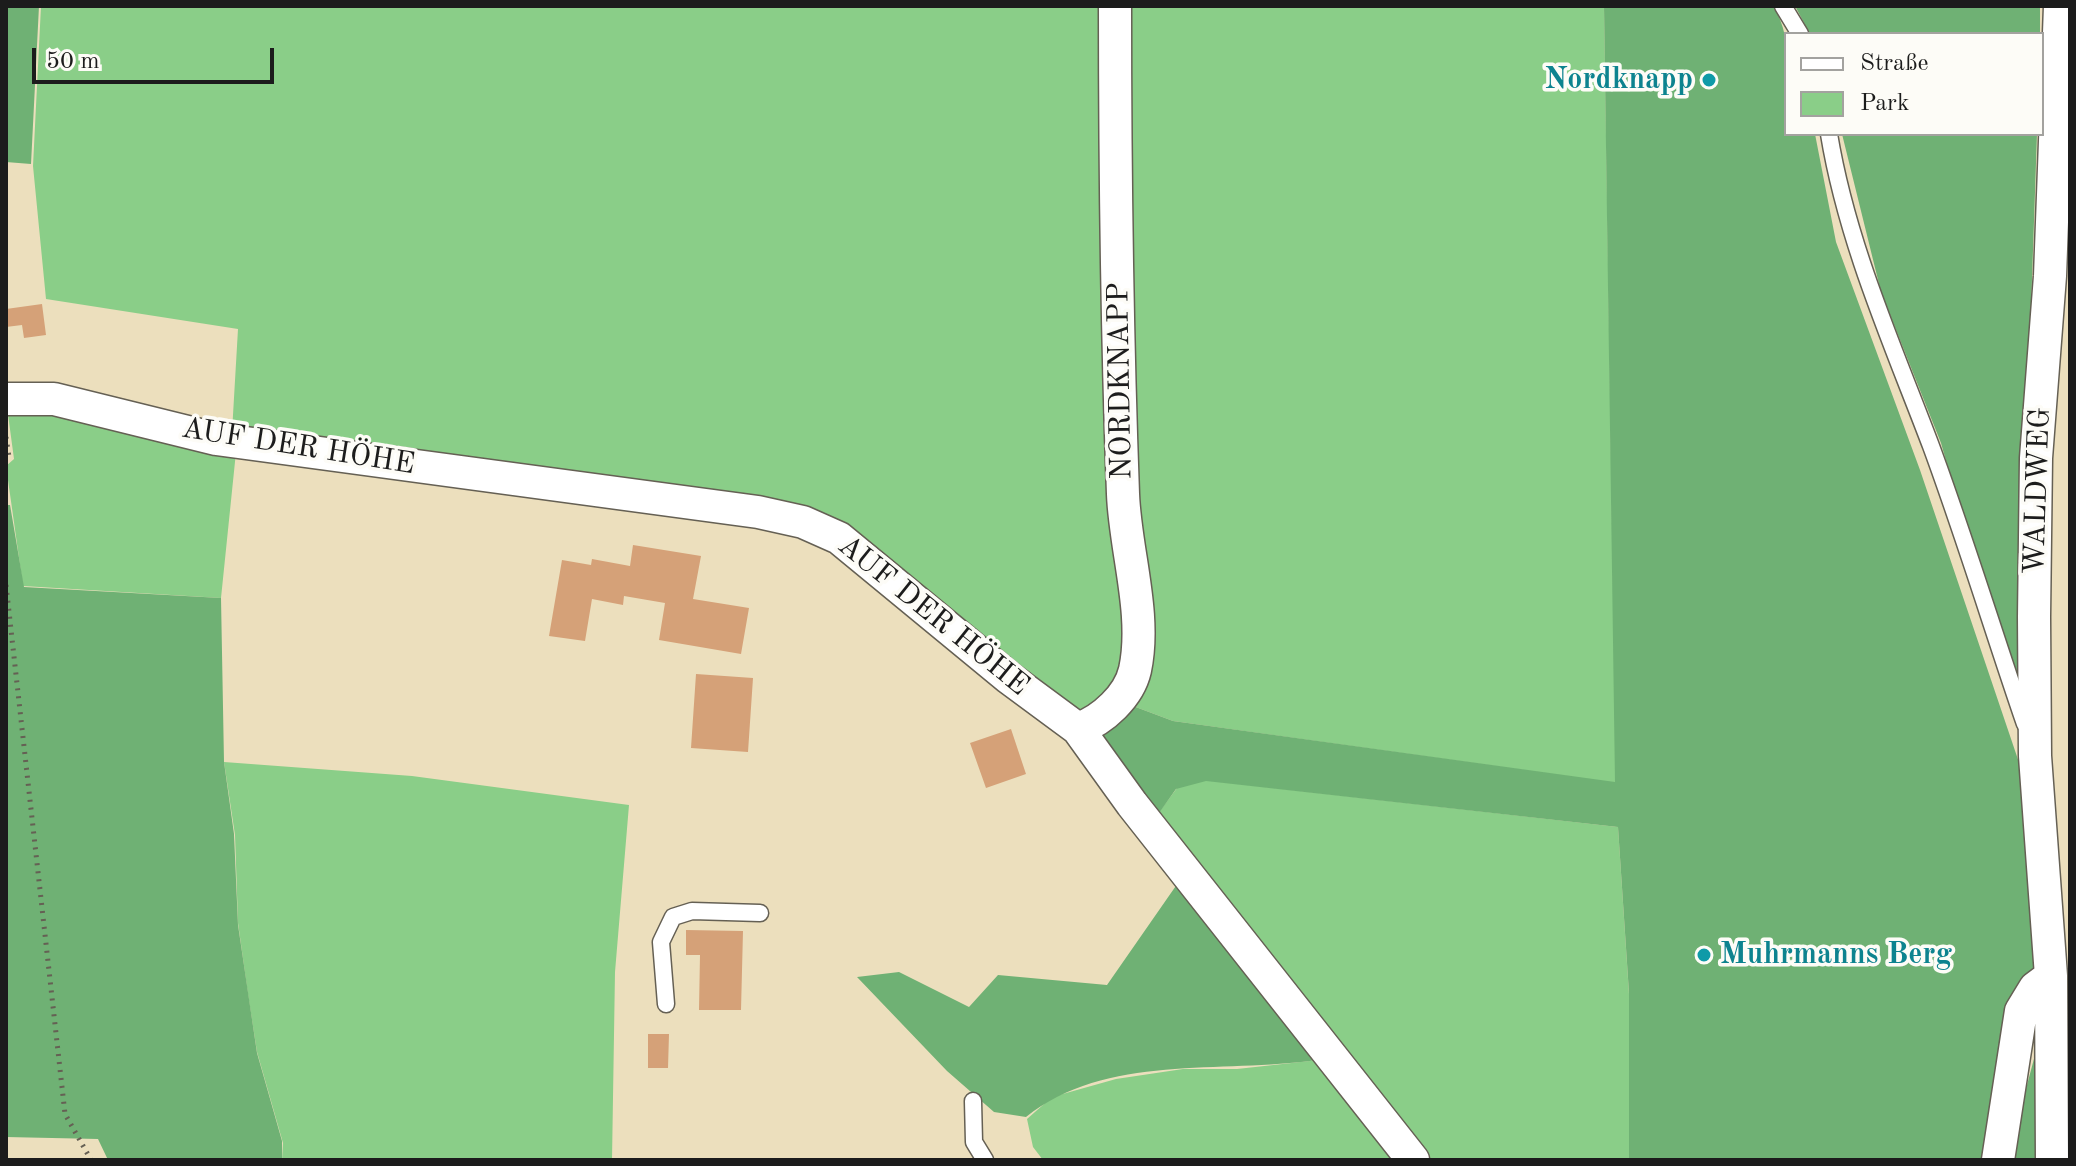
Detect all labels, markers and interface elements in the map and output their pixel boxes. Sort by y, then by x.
scale bar [36,32,278,82]
legend [1784,32,2044,136]
text: 50 m [46,50,100,74]
text: Straße [1860,52,1929,76]
place label: Nordknapp [1544,62,1693,98]
marker: Nordknapp [1700,71,1718,89]
text: Park [1860,92,1909,116]
street label: NORDKNAPP [1101,282,1141,480]
street label: WALDWEG [2017,407,2059,575]
street label: AUF DER HÖHE [179,411,417,483]
street label: AUF DER HÖHE [830,528,1036,704]
place label: Muhrmanns Berg [1720,937,1952,973]
marker: Muhrmanns Berg [1695,946,1713,964]

